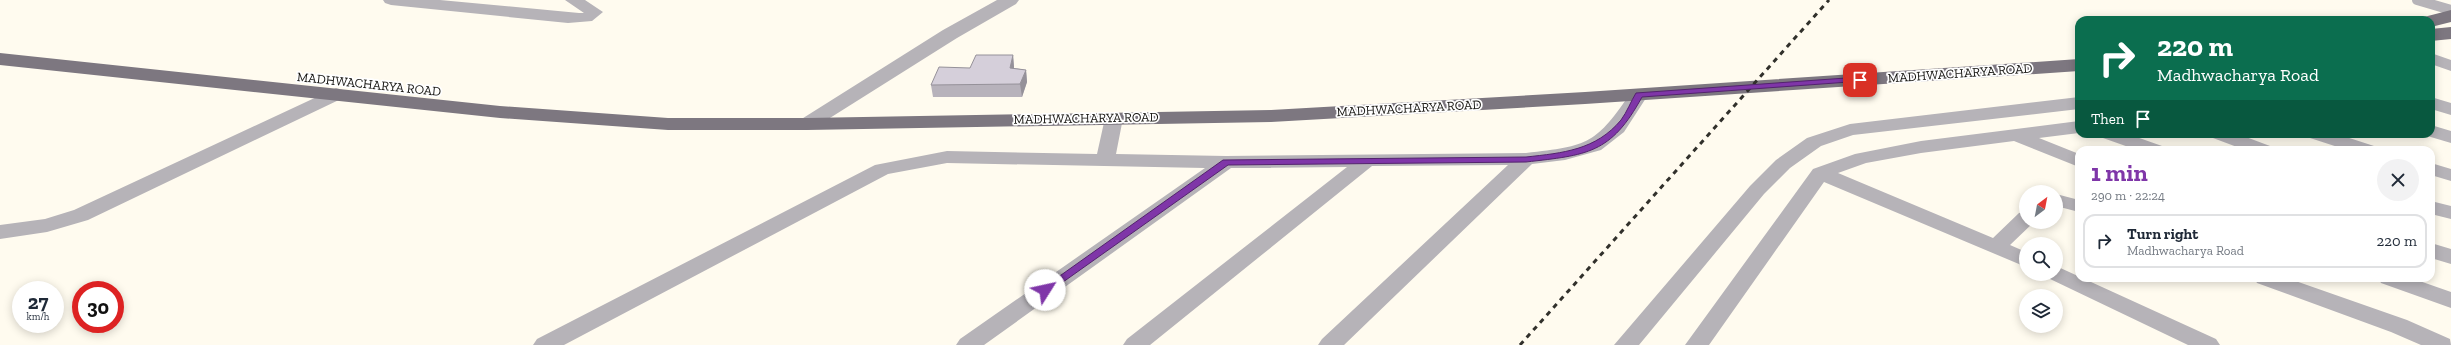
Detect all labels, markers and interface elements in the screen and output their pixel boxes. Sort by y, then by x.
text: 220 m [2157,30,2233,63]
icon: right [2091,32,2143,84]
street label: MADHWACHARYA ROAD [1887,60,2033,86]
pin [1843,63,1877,97]
text: Madhwacharya Road [2157,64,2319,86]
street label: MADHWACHARYA ROAD [296,69,442,99]
icon: arrive [1849,69,1871,91]
street label: MADHWACHARYA ROAD [1336,97,1482,119]
icon: arrive [2132,108,2154,130]
street label: MADHWACHARYA ROAD [1013,109,1159,127]
text: Then [2091,110,2124,128]
text: 1 min [2091,158,2148,187]
button: close [2377,159,2419,201]
north arrow [2019,185,2063,229]
map controls [2019,185,2063,333]
text: 290 m · 22:24 [2091,188,2165,203]
text: Turn right [2127,225,2198,243]
icon: right [2093,230,2115,252]
text: 220 m [2377,232,2417,250]
button: search [2019,237,2063,281]
text: Madhwacharya Road [2127,243,2244,258]
position arrow [1024,269,1066,311]
speed limit sign: 30 [72,281,124,333]
button: layers [2019,289,2063,333]
text: 27 [28,290,48,314]
text: km/h [27,311,49,323]

